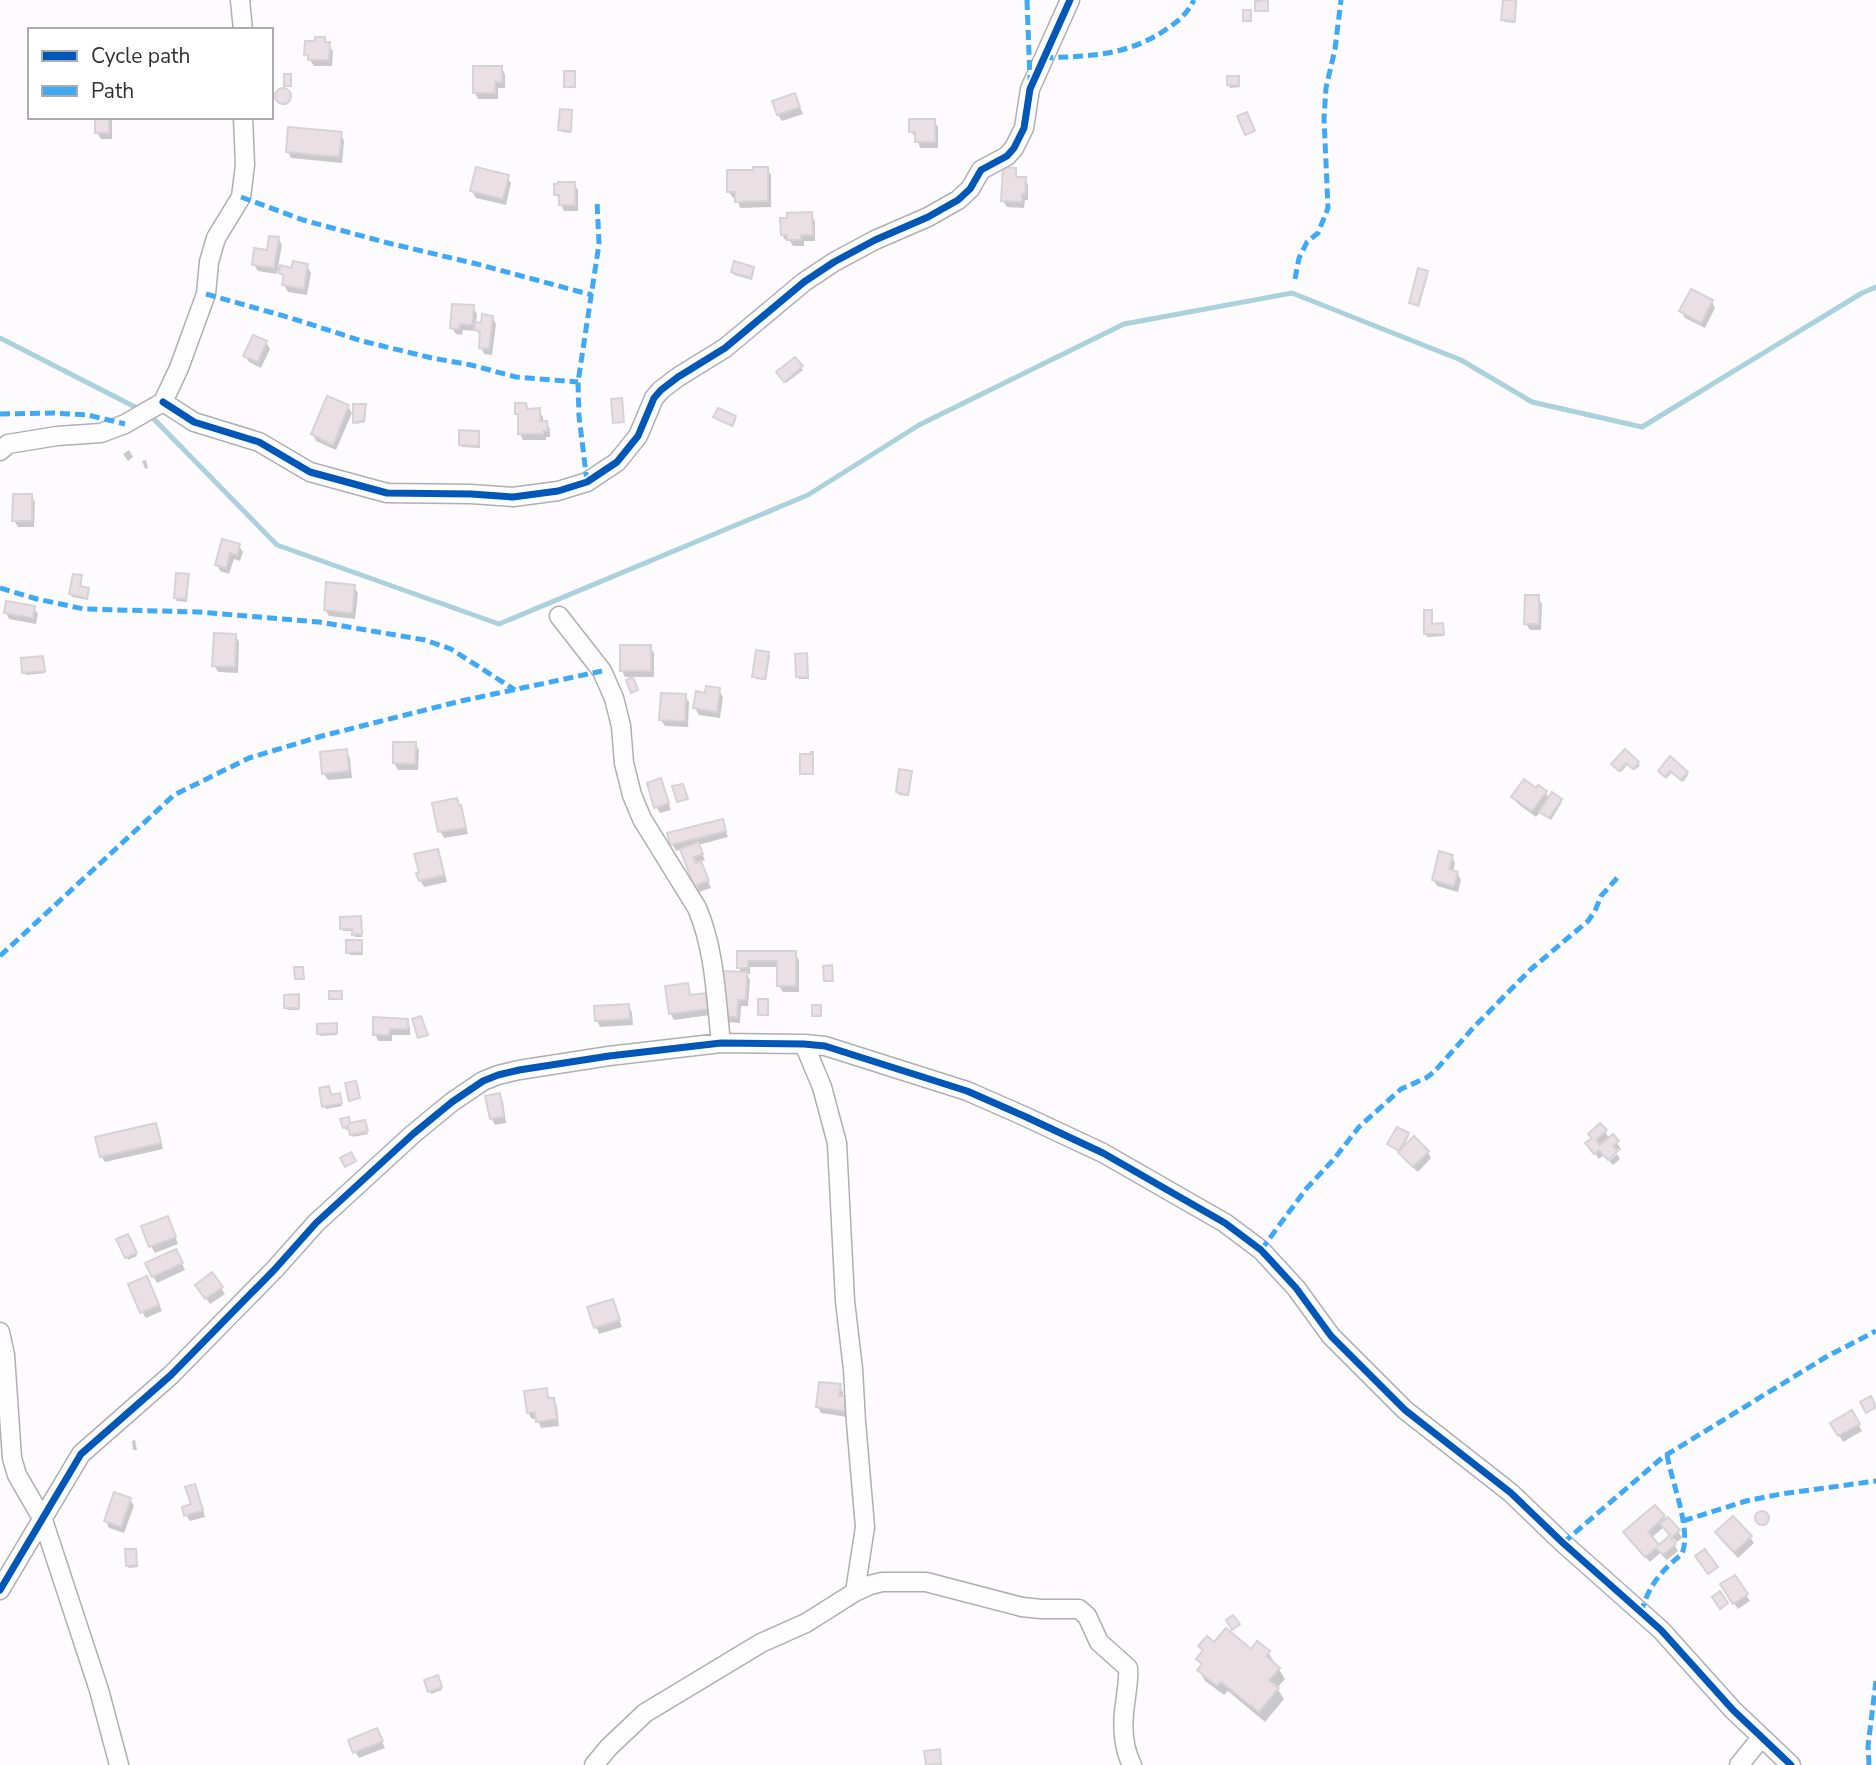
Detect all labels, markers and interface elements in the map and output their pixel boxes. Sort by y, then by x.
legend [28,28,273,119]
text: Cycle path [91,42,190,70]
text: Path [91,77,134,105]

